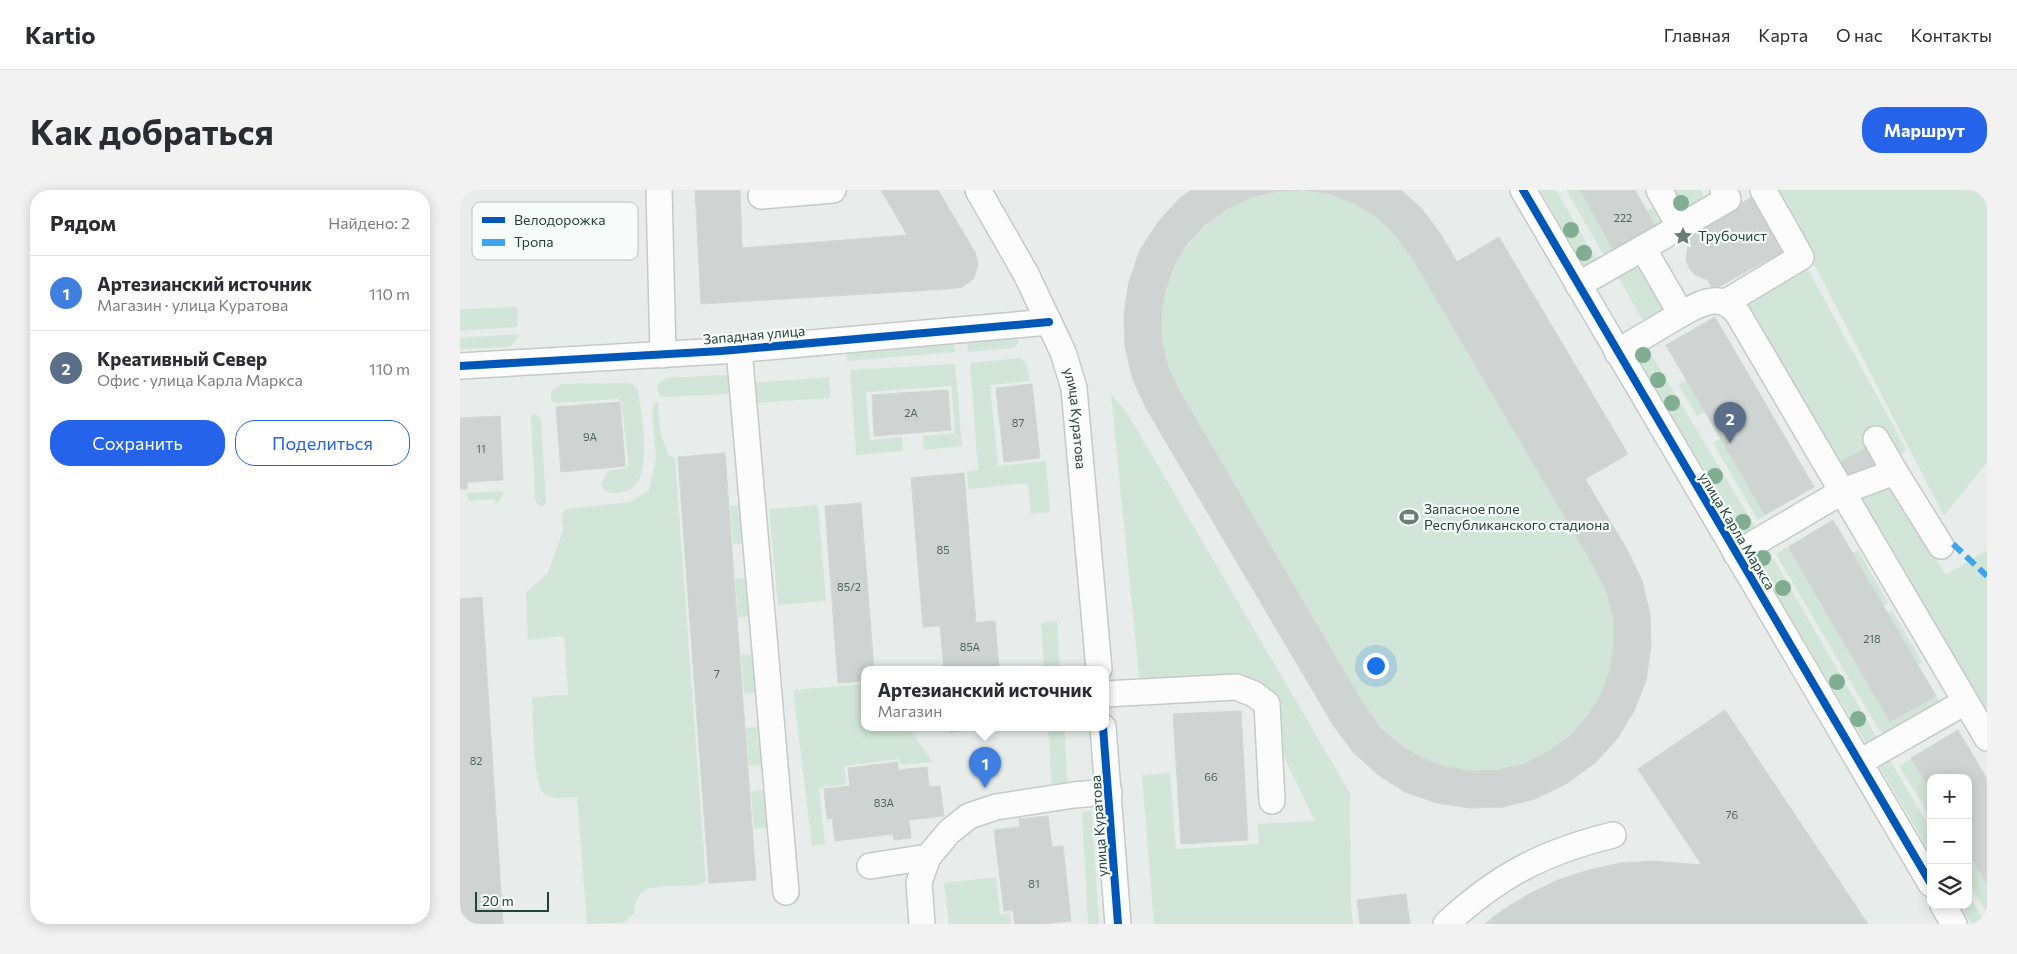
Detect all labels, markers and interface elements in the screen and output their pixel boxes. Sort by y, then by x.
text: Kartio [25,20,95,49]
text: Главная [1664,24,1730,46]
text: Карта [1758,24,1808,46]
text: О нас [1836,24,1883,46]
text: Контакты [1911,24,1992,46]
button: Маршрут [1862,107,1987,153]
text: Как добраться [30,109,274,152]
legend [472,202,638,260]
text: Рядом [50,210,116,235]
text: Велодорожка [514,211,605,228]
house number: 222 [1614,211,1632,224]
text: Найдено: 2 [328,213,410,232]
place icon: Трубочист [1672,225,1694,247]
place label: Трубочист [1698,227,1767,244]
text: Тропа [514,233,554,250]
text: Артезианский источник [97,272,312,295]
text: 1 [62,284,70,303]
text: 110 m [369,284,410,303]
text: Магазин · улица Куратова [97,295,288,314]
street label: Западная улица [702,322,806,347]
text: Креативный Север [97,347,267,370]
text: 2 [61,359,71,378]
text: 110 m [369,359,410,378]
street label: улица Куратова [1060,365,1090,470]
text: Офис · улица Карла Маркса [97,370,303,389]
pin: 2 [1714,402,1746,443]
house number: 2А [904,406,918,419]
house number: 87 [1012,416,1024,429]
button: Сохранить [50,420,225,466]
button: Поделиться [235,420,410,466]
house number: 9А [583,430,597,443]
house number: 11 [476,442,486,455]
street label: улица Карла Маркса [1696,469,1779,593]
place label: Запасное поле Республиканского стадиона [1424,500,1609,533]
sports icon: Запасное поле Республиканского стадиона [1398,506,1420,528]
house number: 85 [937,543,950,556]
house number: 85/2 [837,580,861,593]
house number: 218 [1863,632,1881,645]
house number: 85А [960,640,981,653]
your location [1363,653,1389,679]
popup [861,666,1109,731]
house number: 7 [714,667,720,680]
text: Артезианский источник [877,678,1093,701]
text: Магазин [877,701,942,720]
pin: 1 [969,747,1001,788]
house number: 82 [470,754,482,767]
house number: 66 [1204,770,1218,783]
map controls [1927,774,1972,909]
button: + [1927,774,1972,819]
street label: улица Куратова [1086,775,1111,878]
house number: 83А [874,796,895,809]
house number: 76 [1726,808,1739,821]
button: − [1927,819,1972,864]
button: layers [1927,864,1972,909]
house number: 81 [1028,877,1040,890]
scale bar [475,889,549,912]
text: 20 m [482,892,514,909]

